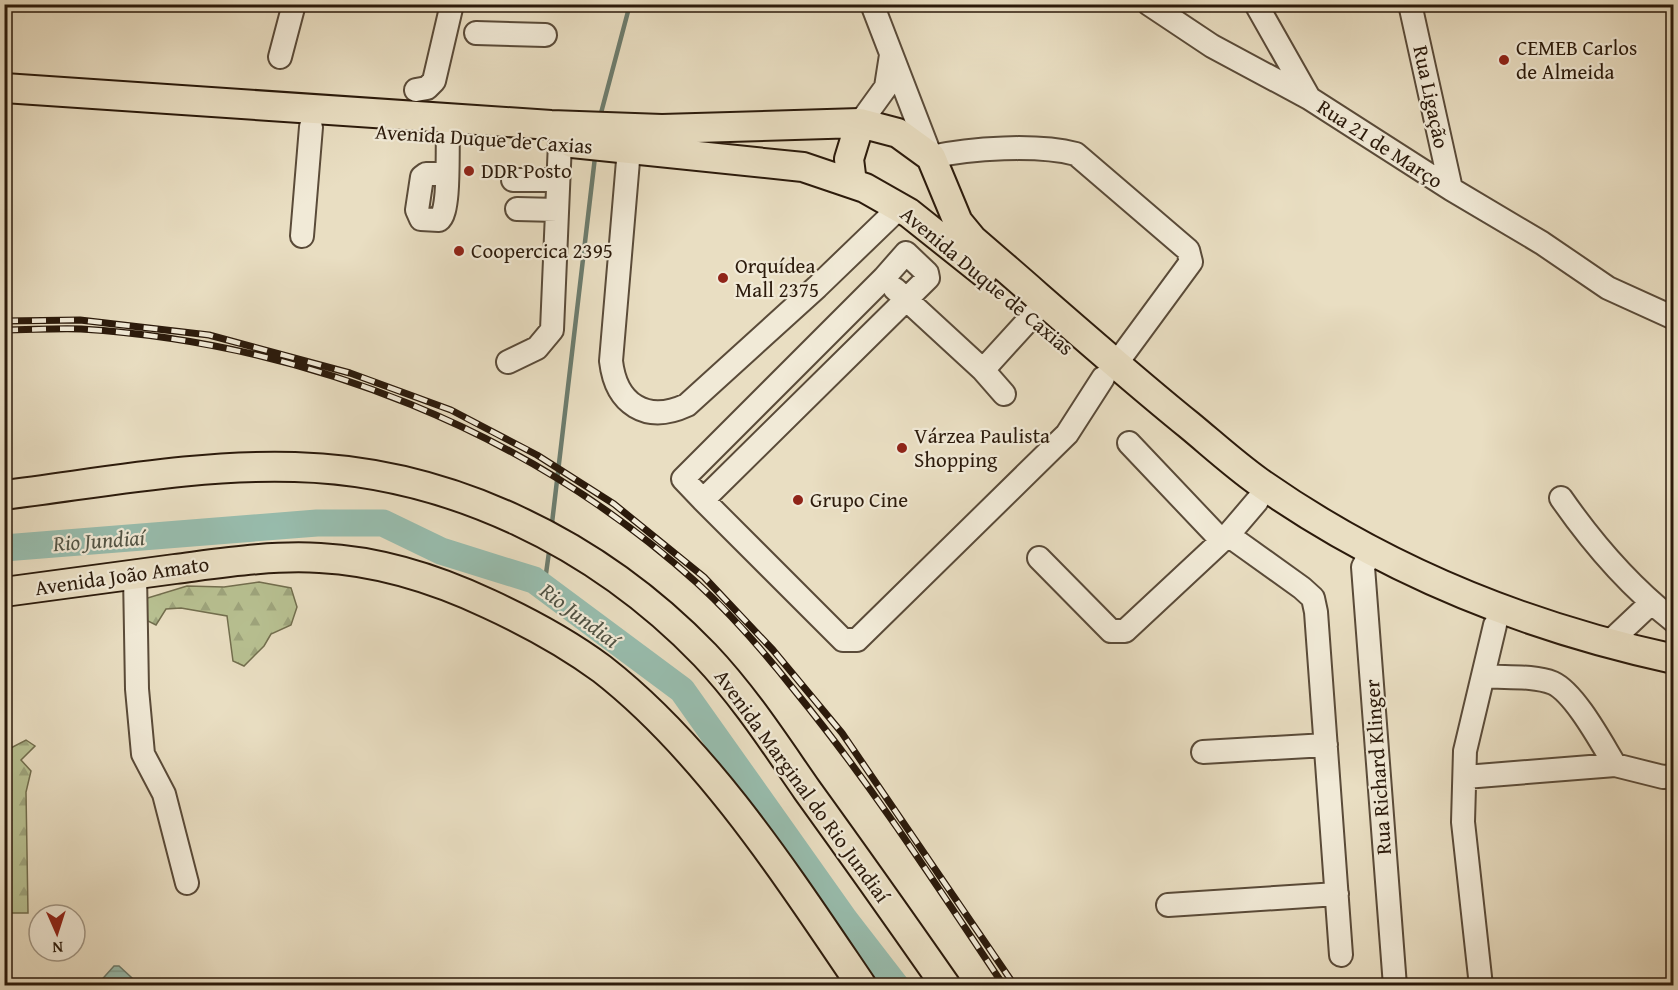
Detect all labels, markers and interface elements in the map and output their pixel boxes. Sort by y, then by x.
place label: CEMEB Carlos de Almeida [1516,32,1637,87]
street label: Rua Ligação [1405,43,1458,151]
marker: CEMEB Carlos de Almeida [1497,53,1511,67]
street label: Rua 21 de Março [1311,91,1449,196]
street label: Avenida Duque de Caxias [374,115,594,162]
place label: DDR Posto [481,155,572,186]
marker: DDR Posto [462,164,476,178]
street label: Avenida Duque de Caxias [894,199,1081,363]
place label: Coopercica 2395 [471,235,613,266]
marker: Coopercica 2395 [452,244,466,258]
place label: Orquídea Mall 2375 [735,250,819,305]
marker: Orquídea Mall 2375 [716,271,730,285]
place label: Várzea Paulista Shopping [914,420,1050,475]
marker: Várzea Paulista Shopping [895,441,909,455]
place label: Grupo Cine [810,484,908,515]
marker: Grupo Cine [791,493,805,507]
water label: Rio Jundiaí [51,521,148,559]
street label: Avenida João Amato [33,548,211,603]
water label: Rio Jundiaí [533,574,628,657]
street label: Avenida Marginal do Rio Jundiaí [707,663,898,910]
street label: Rua Richard Klinger [1356,678,1399,856]
north arrow [27,903,87,963]
text: N [52,936,64,960]

